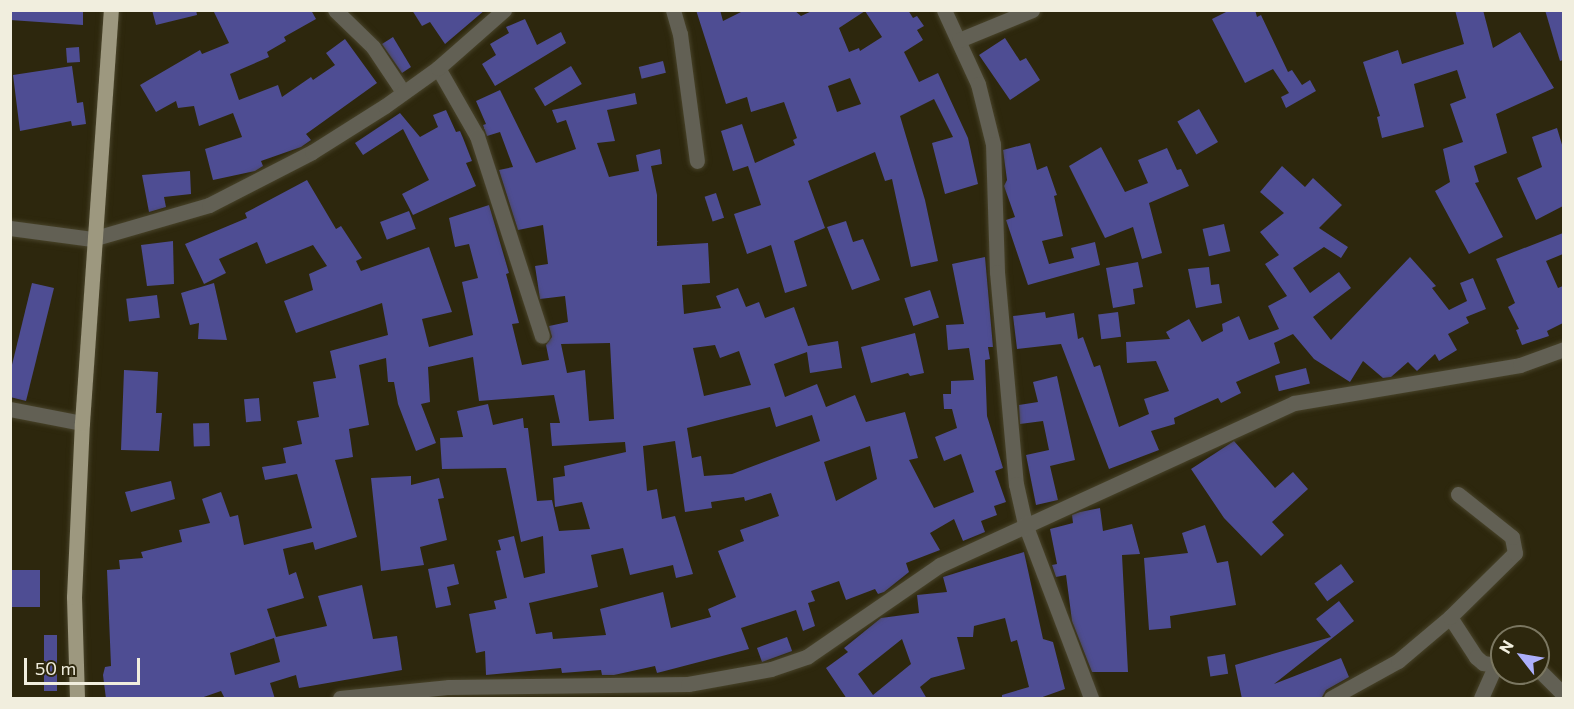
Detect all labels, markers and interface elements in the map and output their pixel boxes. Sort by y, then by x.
north arrow [1490,625,1550,685]
text: N [1495,636,1517,657]
scale bar [27,646,142,684]
text: 50 m [35,657,76,679]

